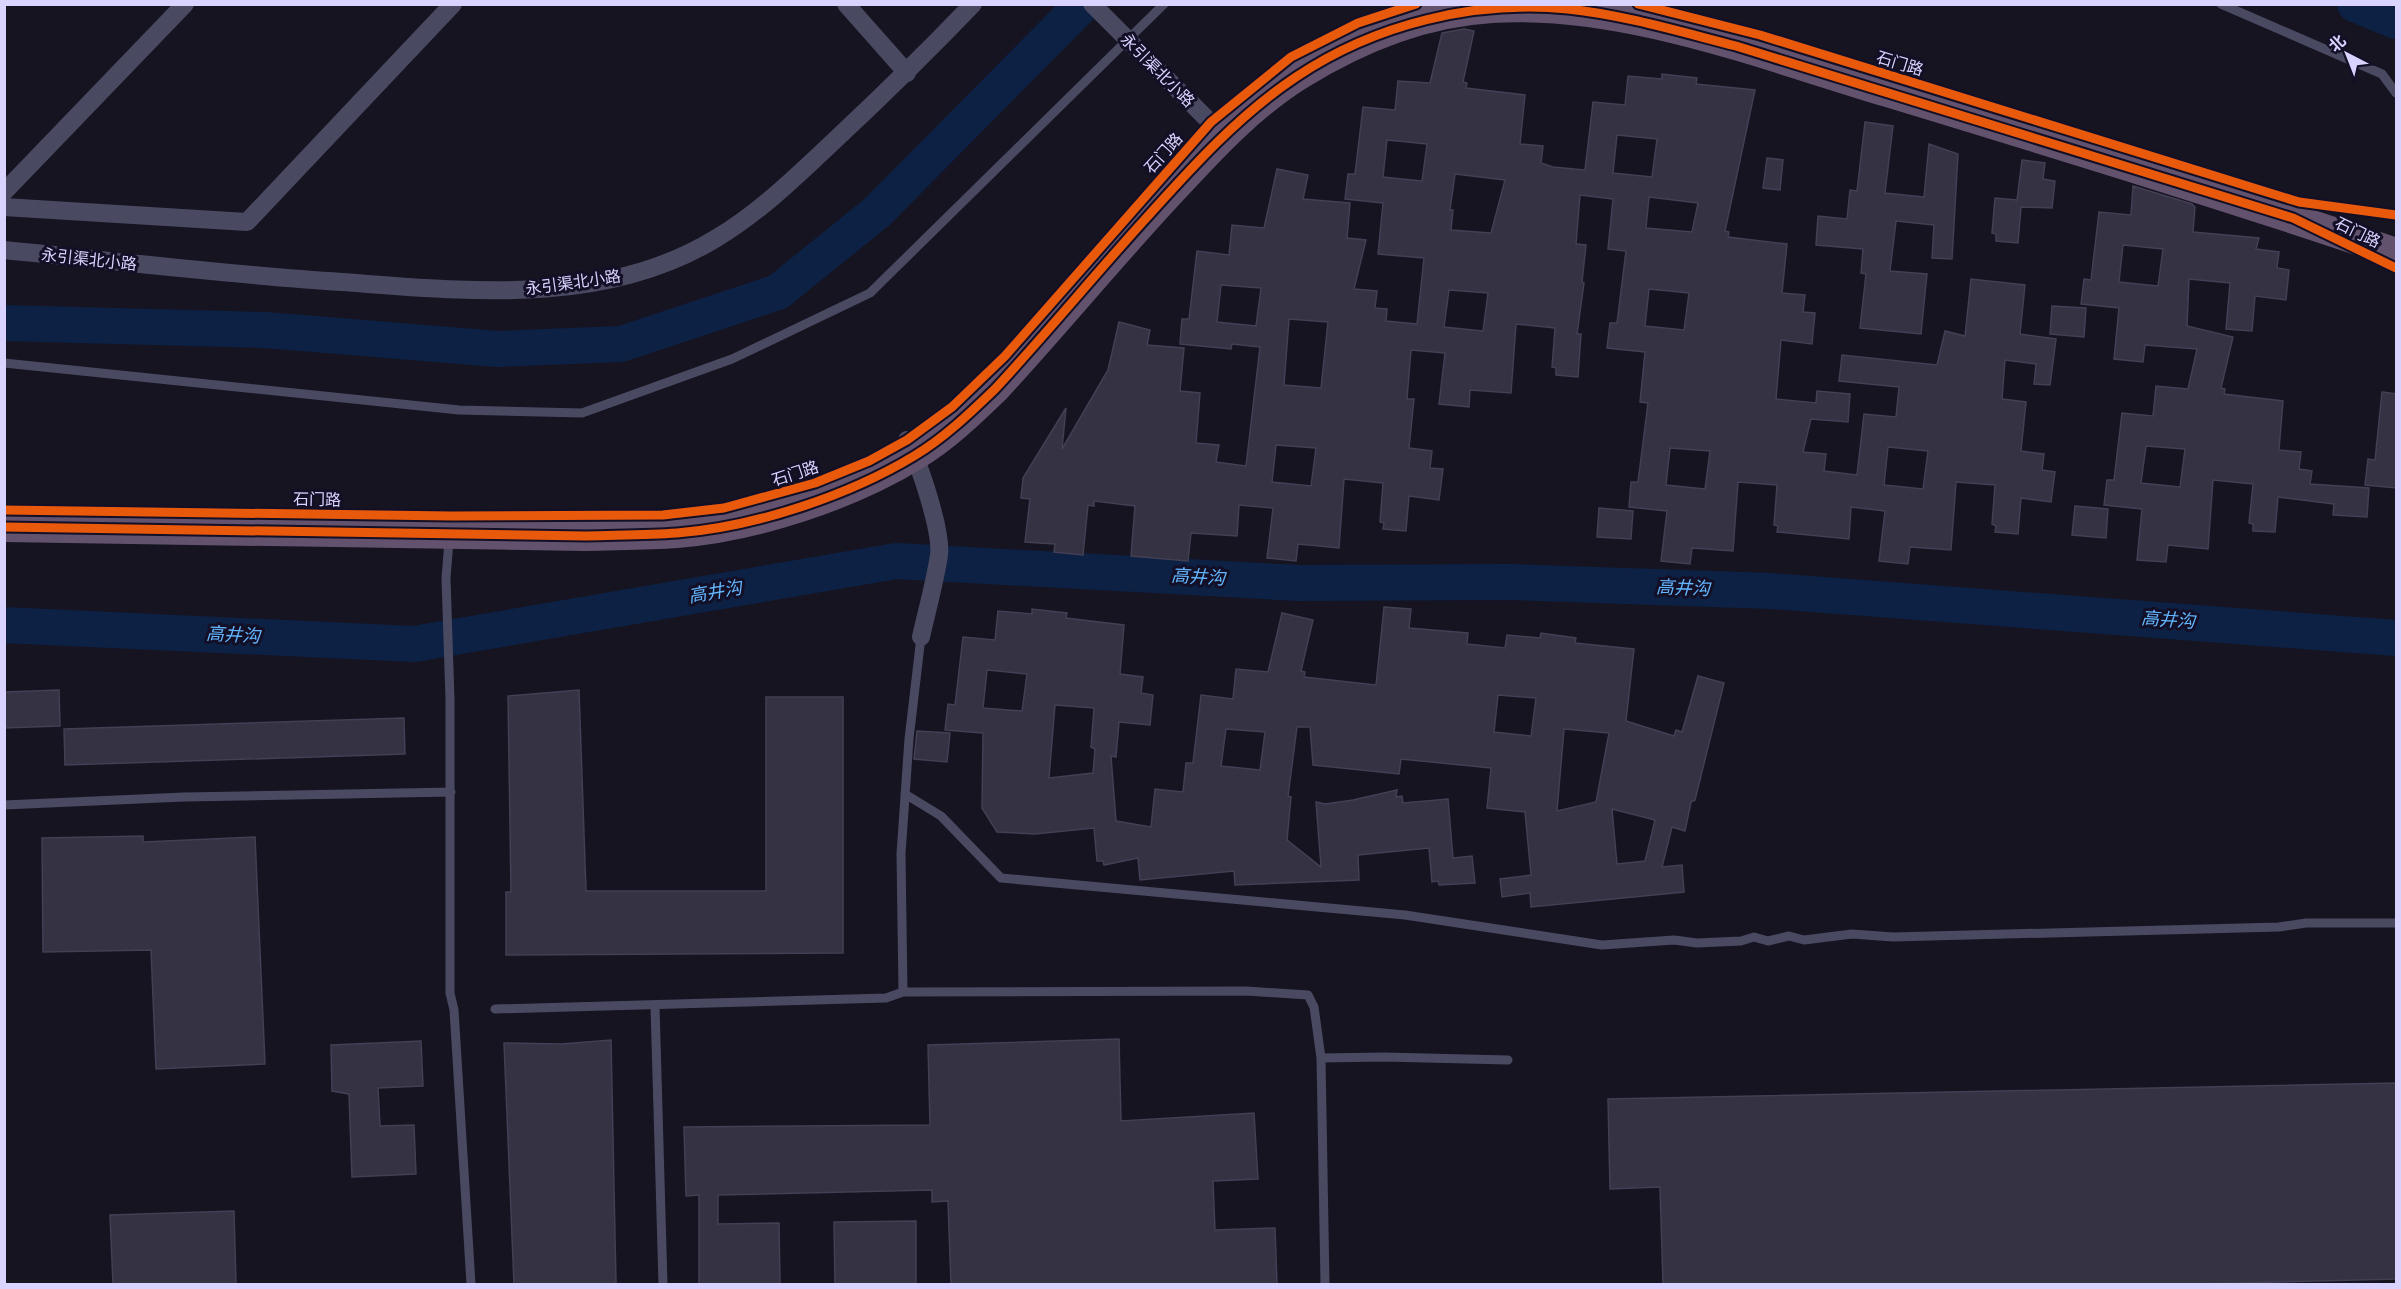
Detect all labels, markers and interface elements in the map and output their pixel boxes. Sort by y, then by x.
north arrow [2317,24,2377,84]
street label: 永引渠北小路 [1116,29,1199,112]
text: 北 [2324,30,2351,57]
street label: 石门路 [1874,46,1926,81]
street label: 石门路 [1140,128,1188,179]
street label: 石门路 [2331,212,2384,253]
street label: 永引渠北小路 [40,244,138,276]
street label: 永引渠北小路 [524,265,622,301]
street label: 石门路 [769,456,822,492]
street label: 石门路 [293,489,341,511]
water label: 高井沟 [1170,564,1228,591]
water label: 高井沟 [686,575,746,609]
water label: 高井沟 [1656,575,1712,601]
water label: 高井沟 [2140,606,2198,634]
water label: 高井沟 [205,622,263,649]

